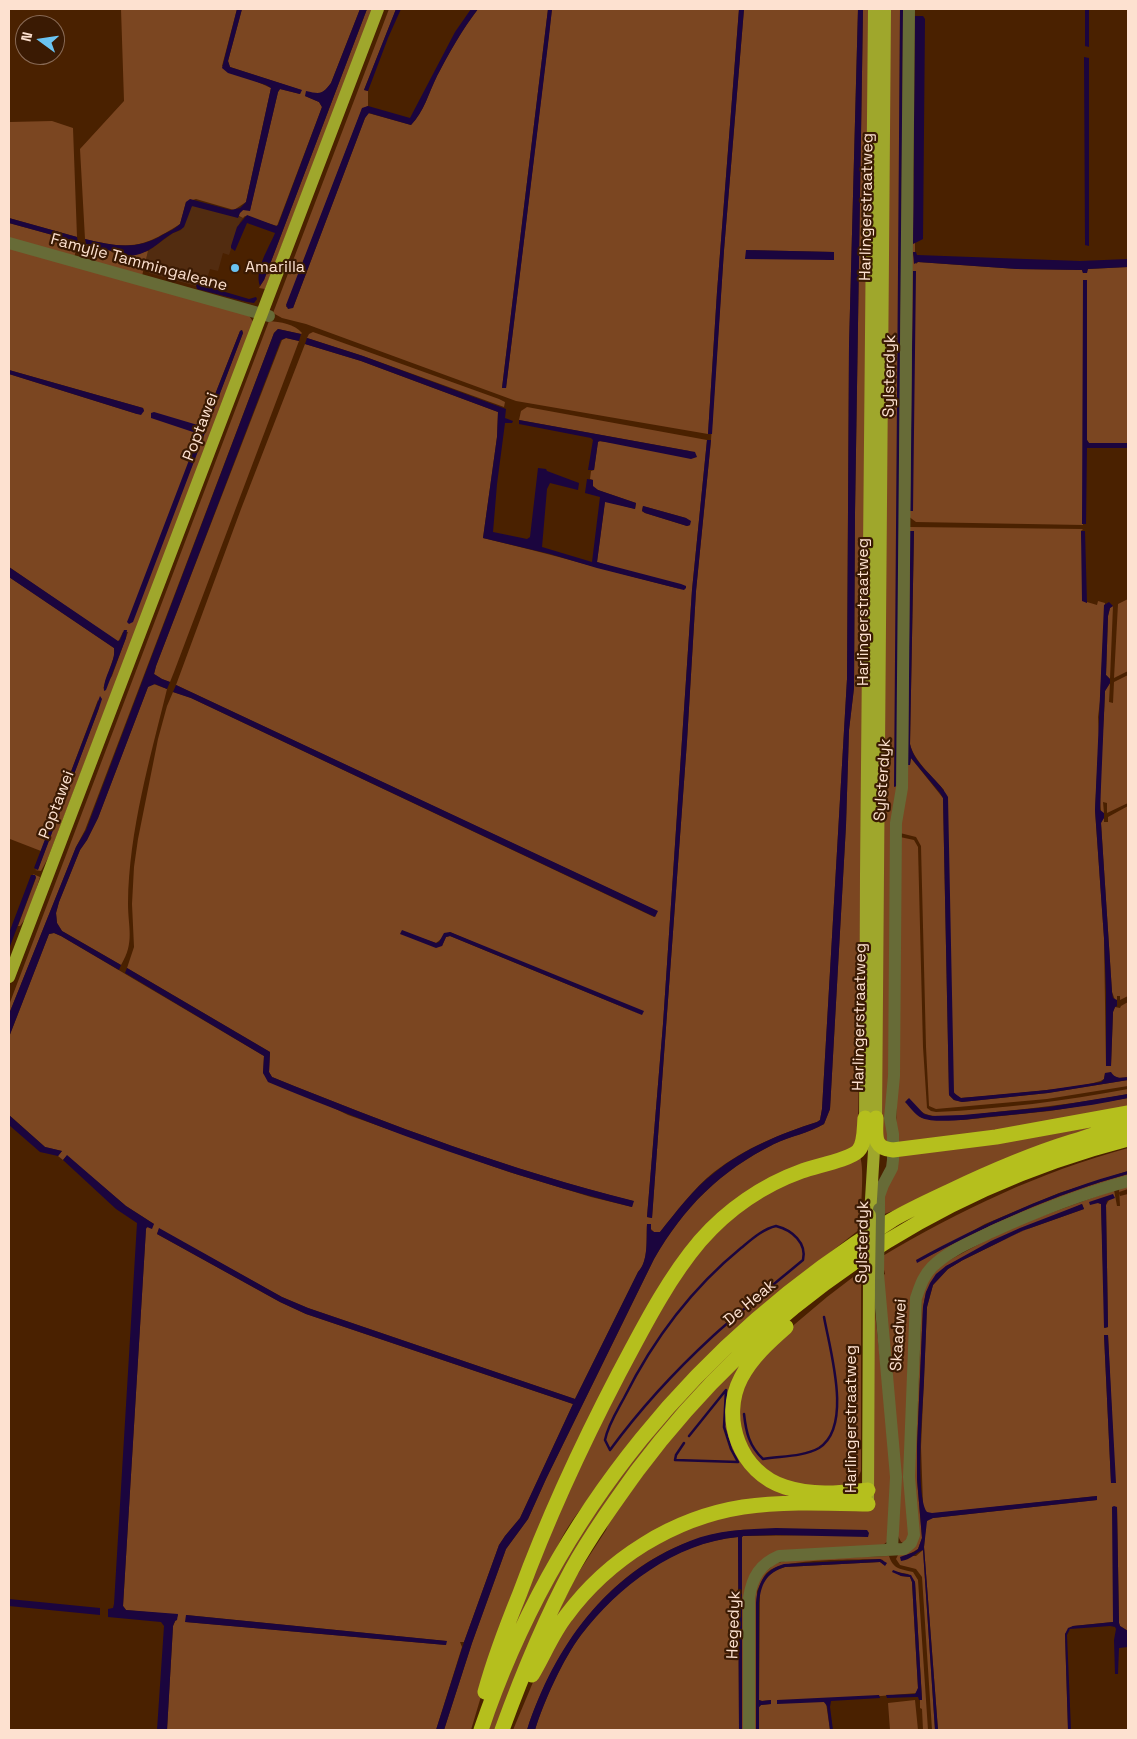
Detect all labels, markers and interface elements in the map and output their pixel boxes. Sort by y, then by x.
north arrow [15,15,65,65]
text: N [17,30,36,43]
street label: Harlingerstraatweg [856,133,878,281]
street label: Famylje Tammingaleane [48,230,230,296]
place label: Amarilla [245,258,305,278]
marker: Amarilla [229,262,241,274]
street label: Sylsterdyk [880,334,900,418]
street label: Poptawei [179,390,223,464]
street label: Harlingerstraatweg [854,538,874,686]
street label: Sylsterdyk [871,738,895,822]
street label: Poptawei [35,768,79,842]
street label: Harlingerstraatweg [849,943,871,1091]
street label: Sylsterdyk [853,1200,873,1284]
street label: De Heak [720,1276,780,1330]
street label: Skaadwei [887,1298,911,1372]
street label: Harlingerstraatweg [842,1345,862,1493]
street label: Hegedyk [723,1590,745,1660]

